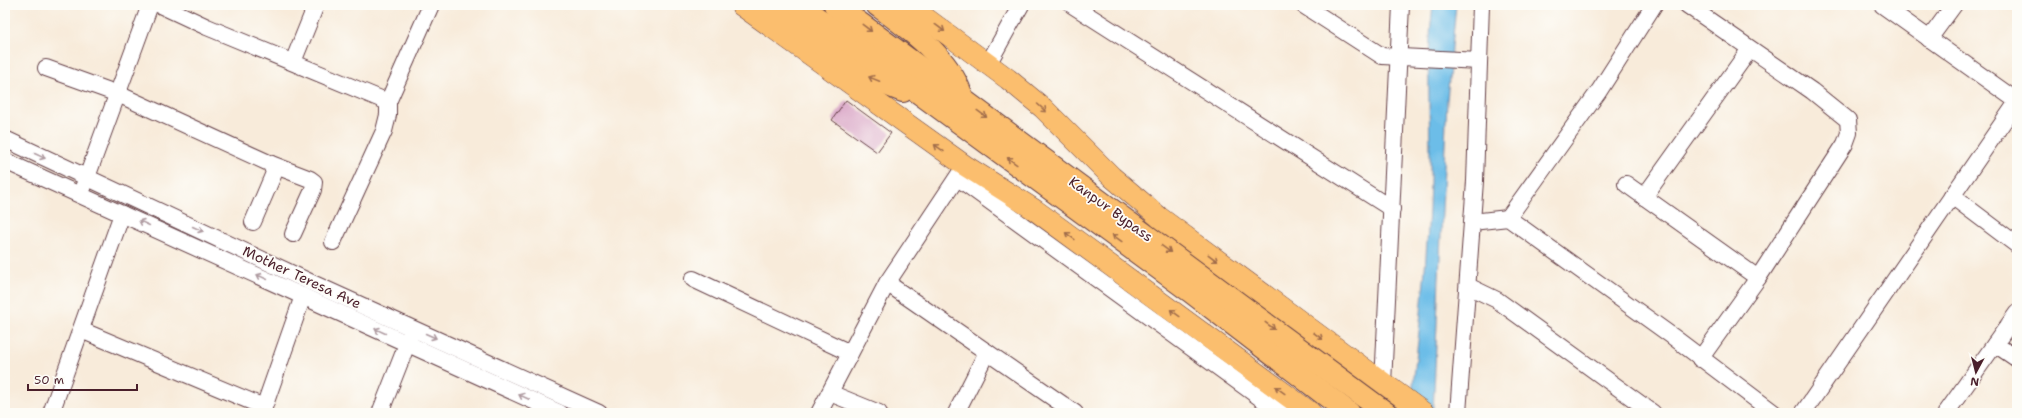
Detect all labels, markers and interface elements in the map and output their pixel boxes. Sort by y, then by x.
one-way arrow [861,24,872,32]
one-way arrow [934,24,945,32]
one-way arrow [868,75,880,82]
one-way arrow [1037,103,1047,112]
one-way arrow [976,110,987,118]
one-way arrow [934,143,945,152]
one-way arrow [34,153,46,160]
one-way arrow [1007,156,1018,165]
street label: Kanpur Bypass [1065,172,1157,246]
one-way arrow [138,219,150,226]
one-way arrow [192,226,204,233]
one-way arrow [1065,232,1076,240]
one-way arrow [1112,233,1123,242]
street label: Mother Teresa Ave [240,242,364,312]
one-way arrow [1160,245,1171,253]
one-way arrow [1208,254,1219,262]
one-way arrow [256,273,268,280]
one-way arrow [1169,309,1180,317]
one-way arrow [1265,322,1276,331]
one-way arrow [375,327,387,334]
one-way arrow [1312,331,1323,340]
one-way arrow [425,333,437,341]
north arrow [1956,352,1996,392]
scale bar [28,366,137,392]
text: 50 m [34,372,64,388]
text: N [1969,373,1980,389]
one-way arrow [1274,386,1285,394]
one-way arrow [518,393,530,400]

